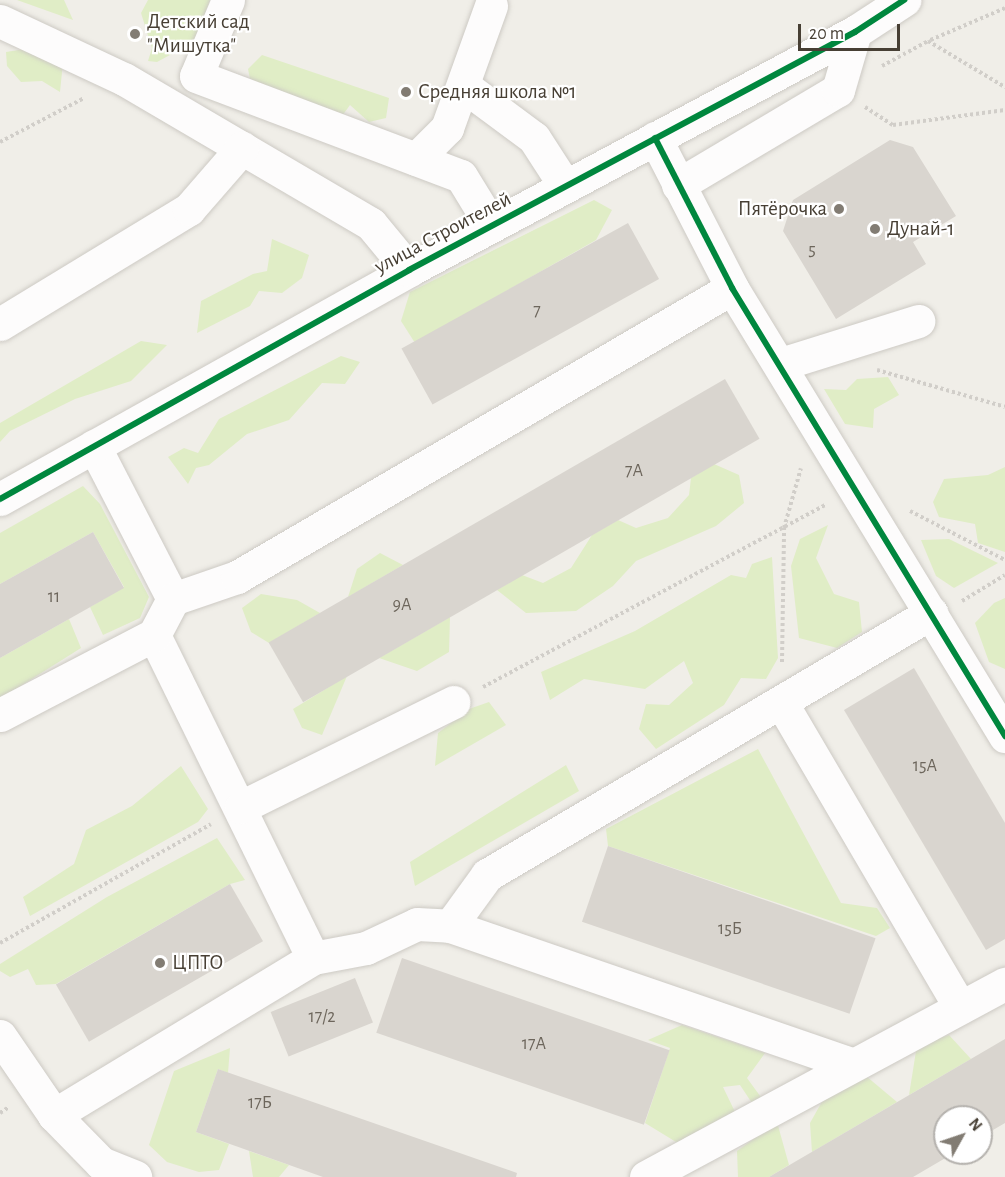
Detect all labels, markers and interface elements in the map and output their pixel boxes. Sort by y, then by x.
place label: Детский сад "Мишутка" [147,9,250,59]
scale bar [801,12,903,50]
text: 20 m [809,25,844,43]
marker: Детский сад "Мишутка" [128,27,142,41]
place label: Средняя школа №1 [418,79,576,105]
marker: Средняя школа №1 [399,85,413,99]
street label: улица Строителей [370,186,516,280]
place label: Пятёрочка [738,196,827,222]
marker: Пятёрочка [832,202,846,216]
place label: Дунай-1 [887,216,955,242]
marker: Дунай-1 [868,222,882,236]
house number: 5 [808,239,816,261]
house number: 7 [533,300,541,322]
house number: 7А [625,460,643,482]
house number: 11 [48,586,60,608]
house number: 9А [392,594,412,616]
house number: 15А [913,755,937,777]
house number: 15Б [718,918,742,940]
place label: ЦПТО [172,950,223,976]
marker: ЦПТО [153,956,167,970]
house number: 17/2 [308,1006,336,1028]
house number: 17А [522,1033,546,1055]
house number: 17Б [248,1092,272,1114]
north arrow [933,1105,993,1165]
text: N [966,1115,985,1134]

